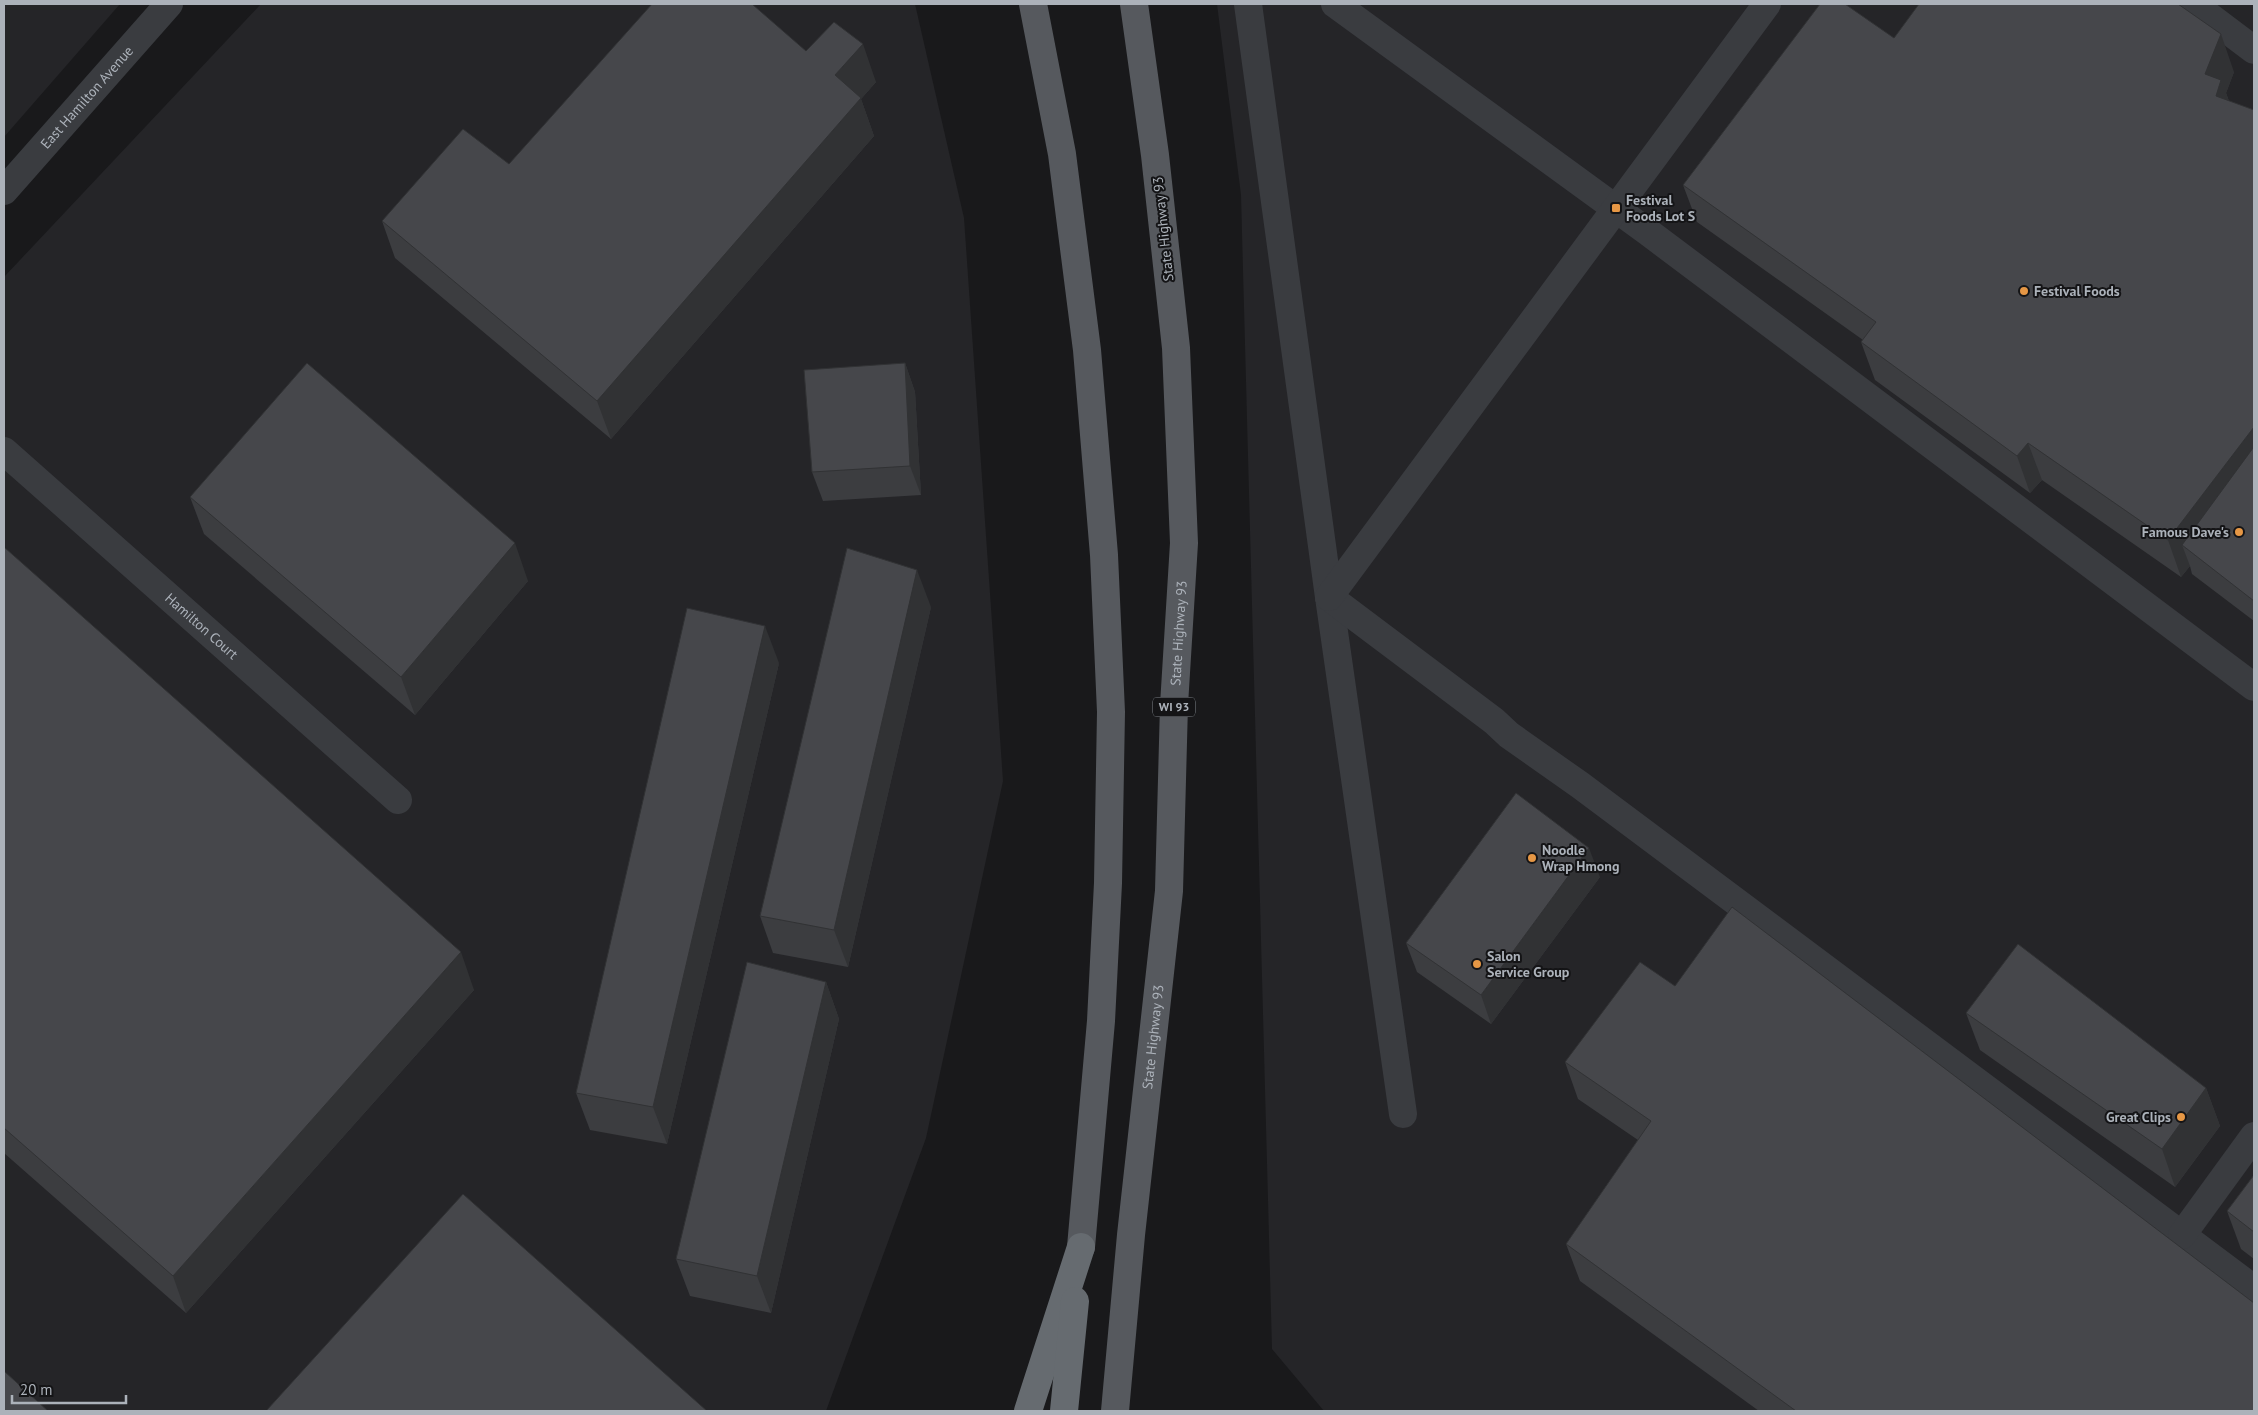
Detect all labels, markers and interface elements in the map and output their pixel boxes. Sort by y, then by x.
street label: East Hamilton Avenue [37,42,137,152]
street label: State Highway 93 [1149,176,1177,282]
place label: Festival Foods Lot S [1626,191,1695,225]
marker: Festival Foods Lot S [1610,202,1622,214]
place label: Festival Foods [2034,282,2120,300]
marker: Festival Foods [2018,285,2030,297]
place label: Famous Dave's [2142,523,2229,541]
marker: Famous Dave's [2233,526,2245,538]
street label: State Highway 93 [1166,580,1191,686]
street label: Hamilton Court [161,589,242,663]
road number: WI 93 [1153,698,1195,716]
place label: Noodle Wrap Hmong [1542,841,1619,875]
marker: Noodle Wrap Hmong [1526,852,1538,864]
place label: Salon Service Group [1487,947,1570,981]
marker: Salon Service Group [1471,958,1483,970]
street label: State Highway 93 [1138,984,1168,1090]
place label: Great Clips [2106,1108,2171,1126]
marker: Great Clips [2175,1111,2187,1123]
scale bar [12,1372,126,1404]
text: 20 m [20,1380,53,1399]

